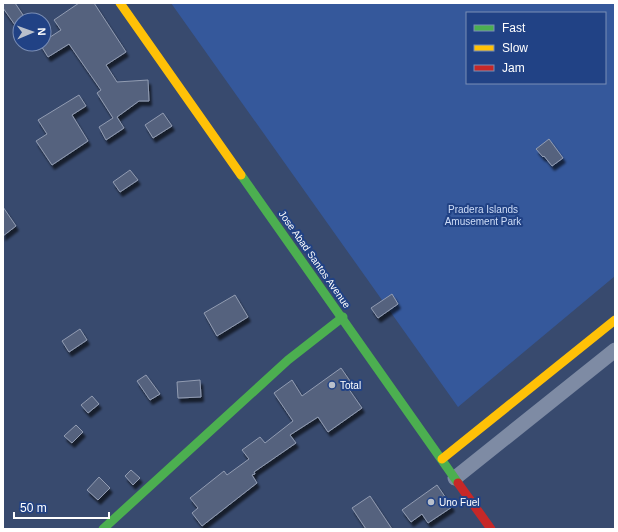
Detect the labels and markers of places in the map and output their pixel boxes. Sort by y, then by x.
marker: Total [327,380,337,390]
place label: Total [340,380,361,391]
marker: Uno Fuel [426,497,436,507]
place label: Uno Fuel [439,497,480,508]

